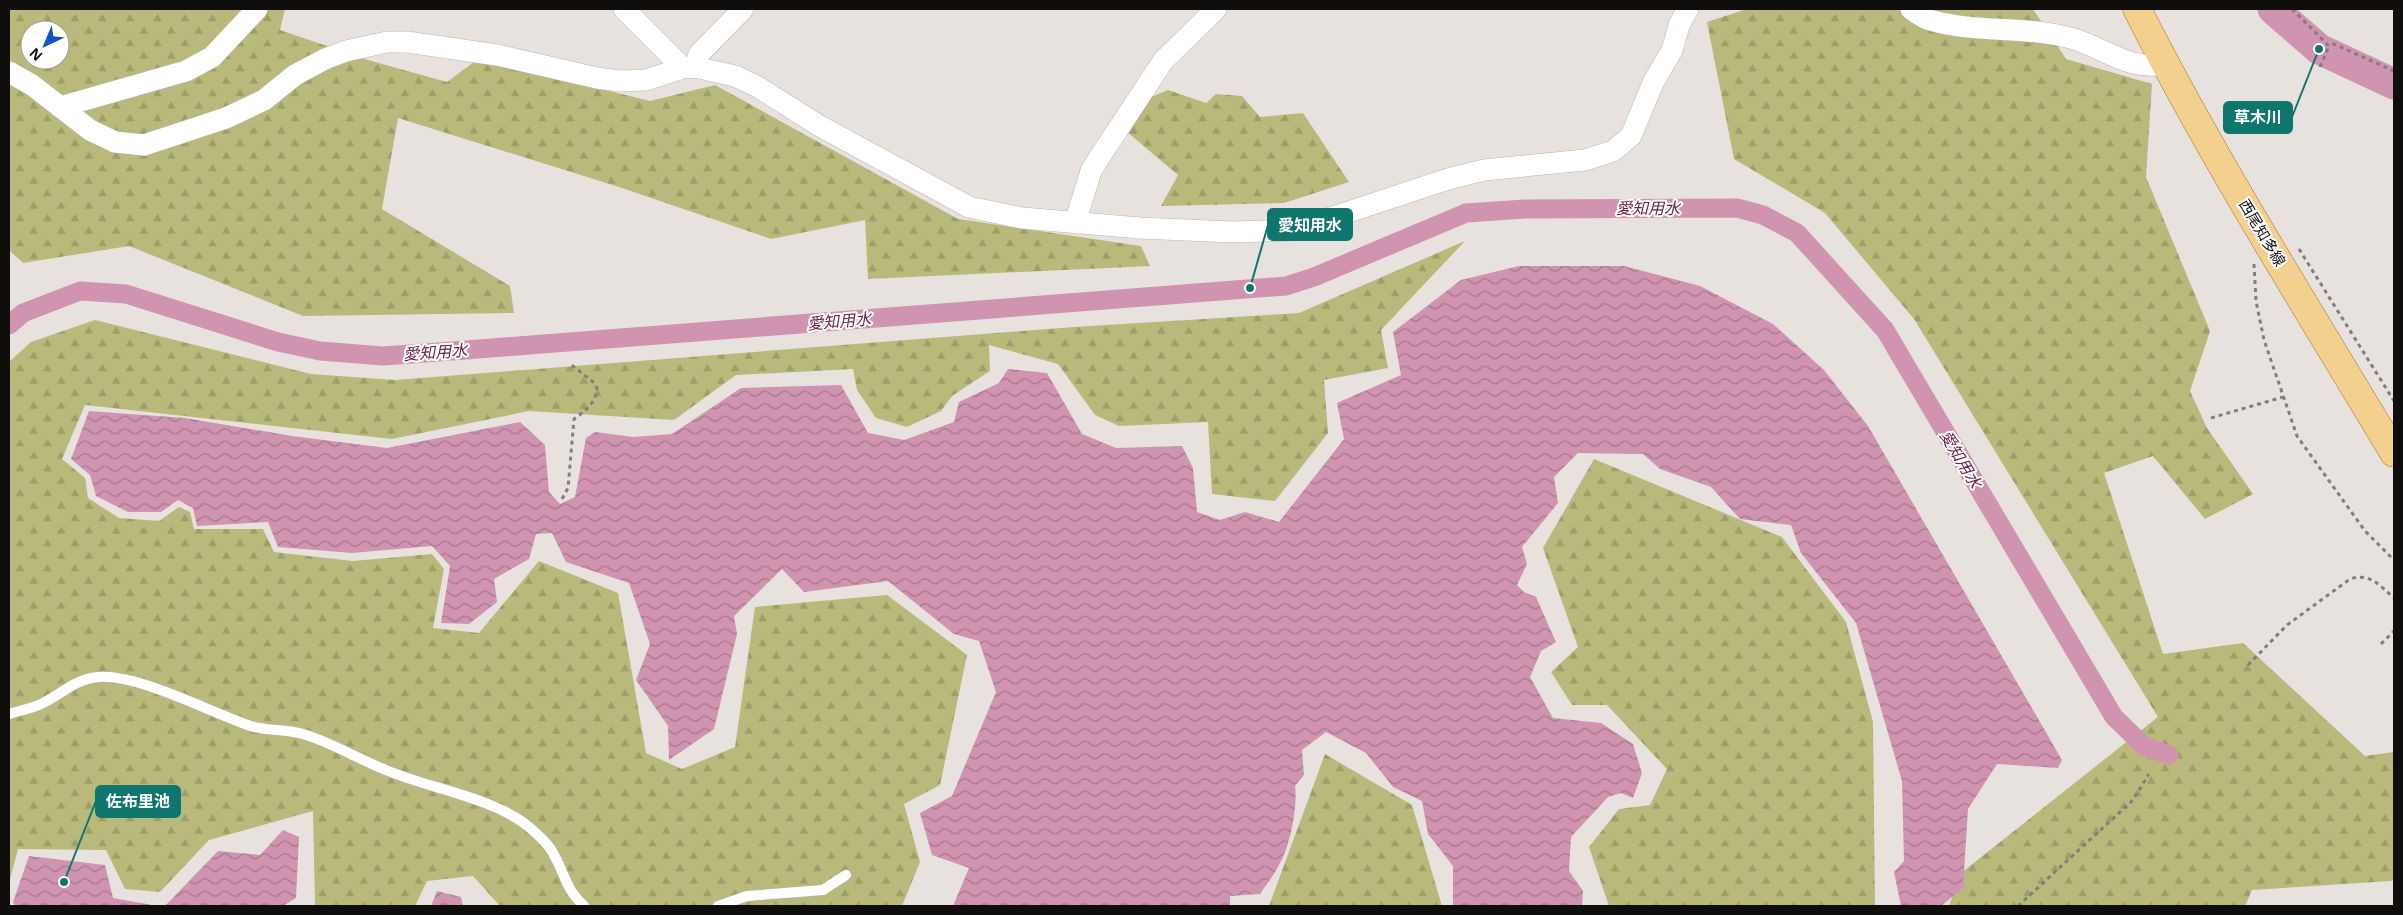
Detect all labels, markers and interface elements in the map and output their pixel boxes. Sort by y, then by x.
north arrow [20,20,70,70]
text: N [25,44,46,66]
callout: 草木川 [2224,102,2292,133]
text: 草木川 [2234,106,2282,128]
street label: 西尾知多線 [2235,195,2291,270]
water label: 愛知用水 [1616,197,1682,219]
callout: 愛知用水 [1268,209,1352,240]
text: 愛知用水 [1278,214,1342,236]
water label: 愛知用水 [806,307,874,335]
water label: 愛知用水 [402,339,470,365]
water label: 愛知用水 [1935,426,1988,494]
callout: 佐布里池 [96,786,180,817]
text: 佐布里池 [105,790,170,812]

